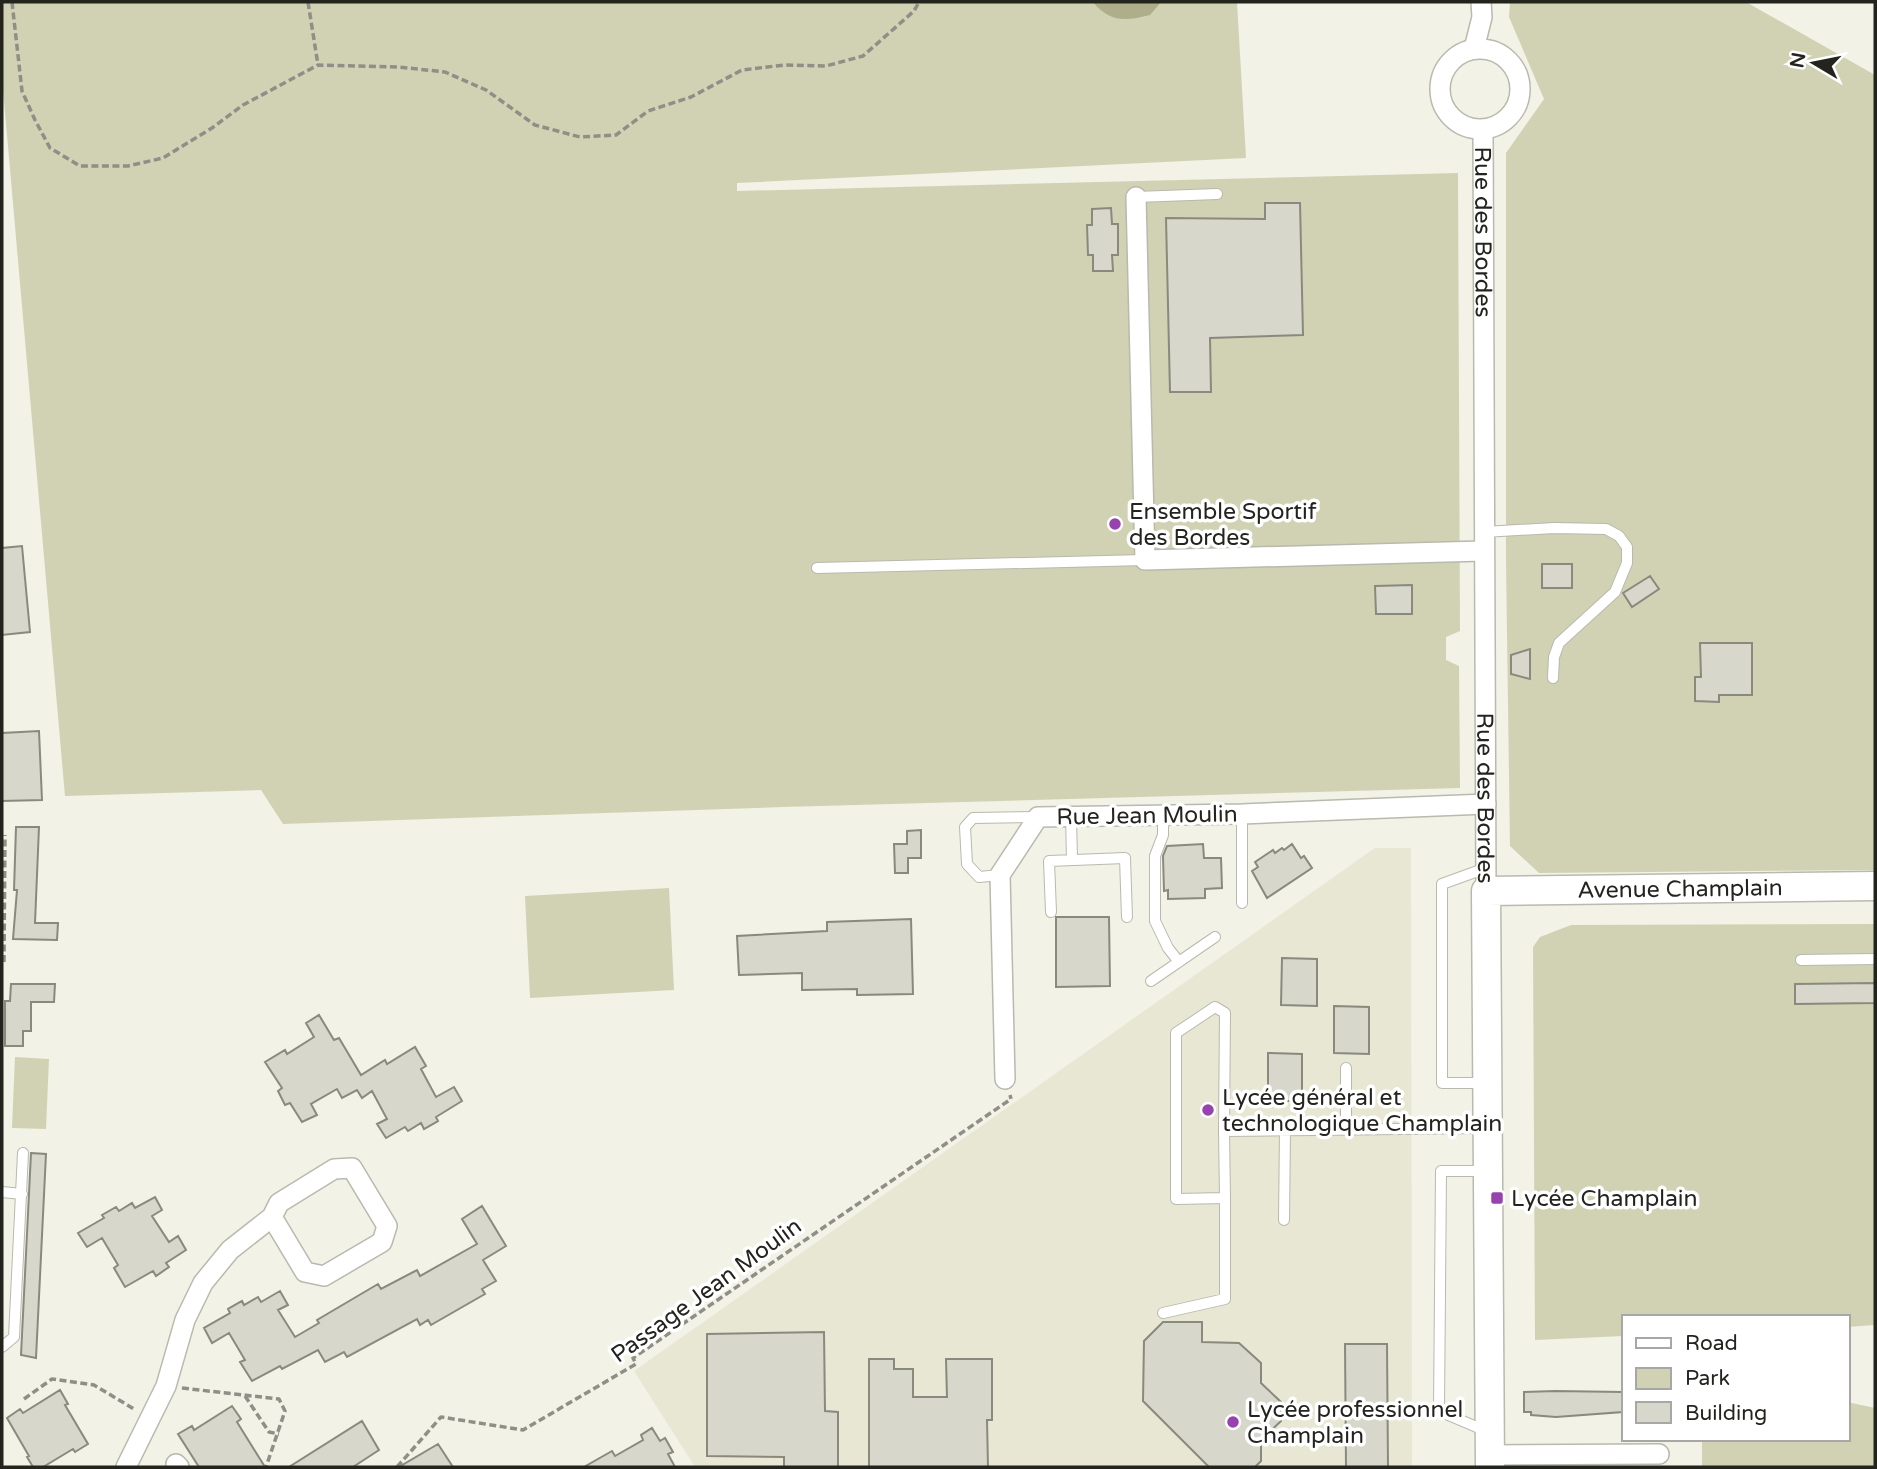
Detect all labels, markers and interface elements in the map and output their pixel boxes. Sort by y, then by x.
north arrow [1779,28,1849,98]
text: N [1786,51,1810,70]
street label: Rue des Bordes [1468,147,1497,317]
place label: Ensemble Sportif des Bordes [1129,498,1317,552]
marker: Ensemble Sportif des Bordes [1107,516,1123,532]
street label: Rue des Bordes [1470,713,1499,883]
street label: Rue Jean Moulin [1056,800,1238,832]
street label: Avenue Champlain [1577,874,1783,905]
place label: Lycée général et technologique Champlain [1222,1084,1502,1138]
marker: Lycée général et technologique Champlain [1200,1102,1216,1118]
place label: Lycée Champlain [1511,1185,1698,1213]
marker: Lycée Champlain [1489,1190,1505,1206]
street label: Passage Jean Moulin [606,1212,807,1369]
legend [1622,1315,1849,1441]
text: Road [1685,1331,1738,1356]
text: Park [1685,1366,1730,1391]
place label: Lycée professionnel Champlain [1247,1396,1463,1450]
text: Building [1685,1401,1767,1426]
marker: Lycée professionnel Champlain [1225,1414,1241,1430]

